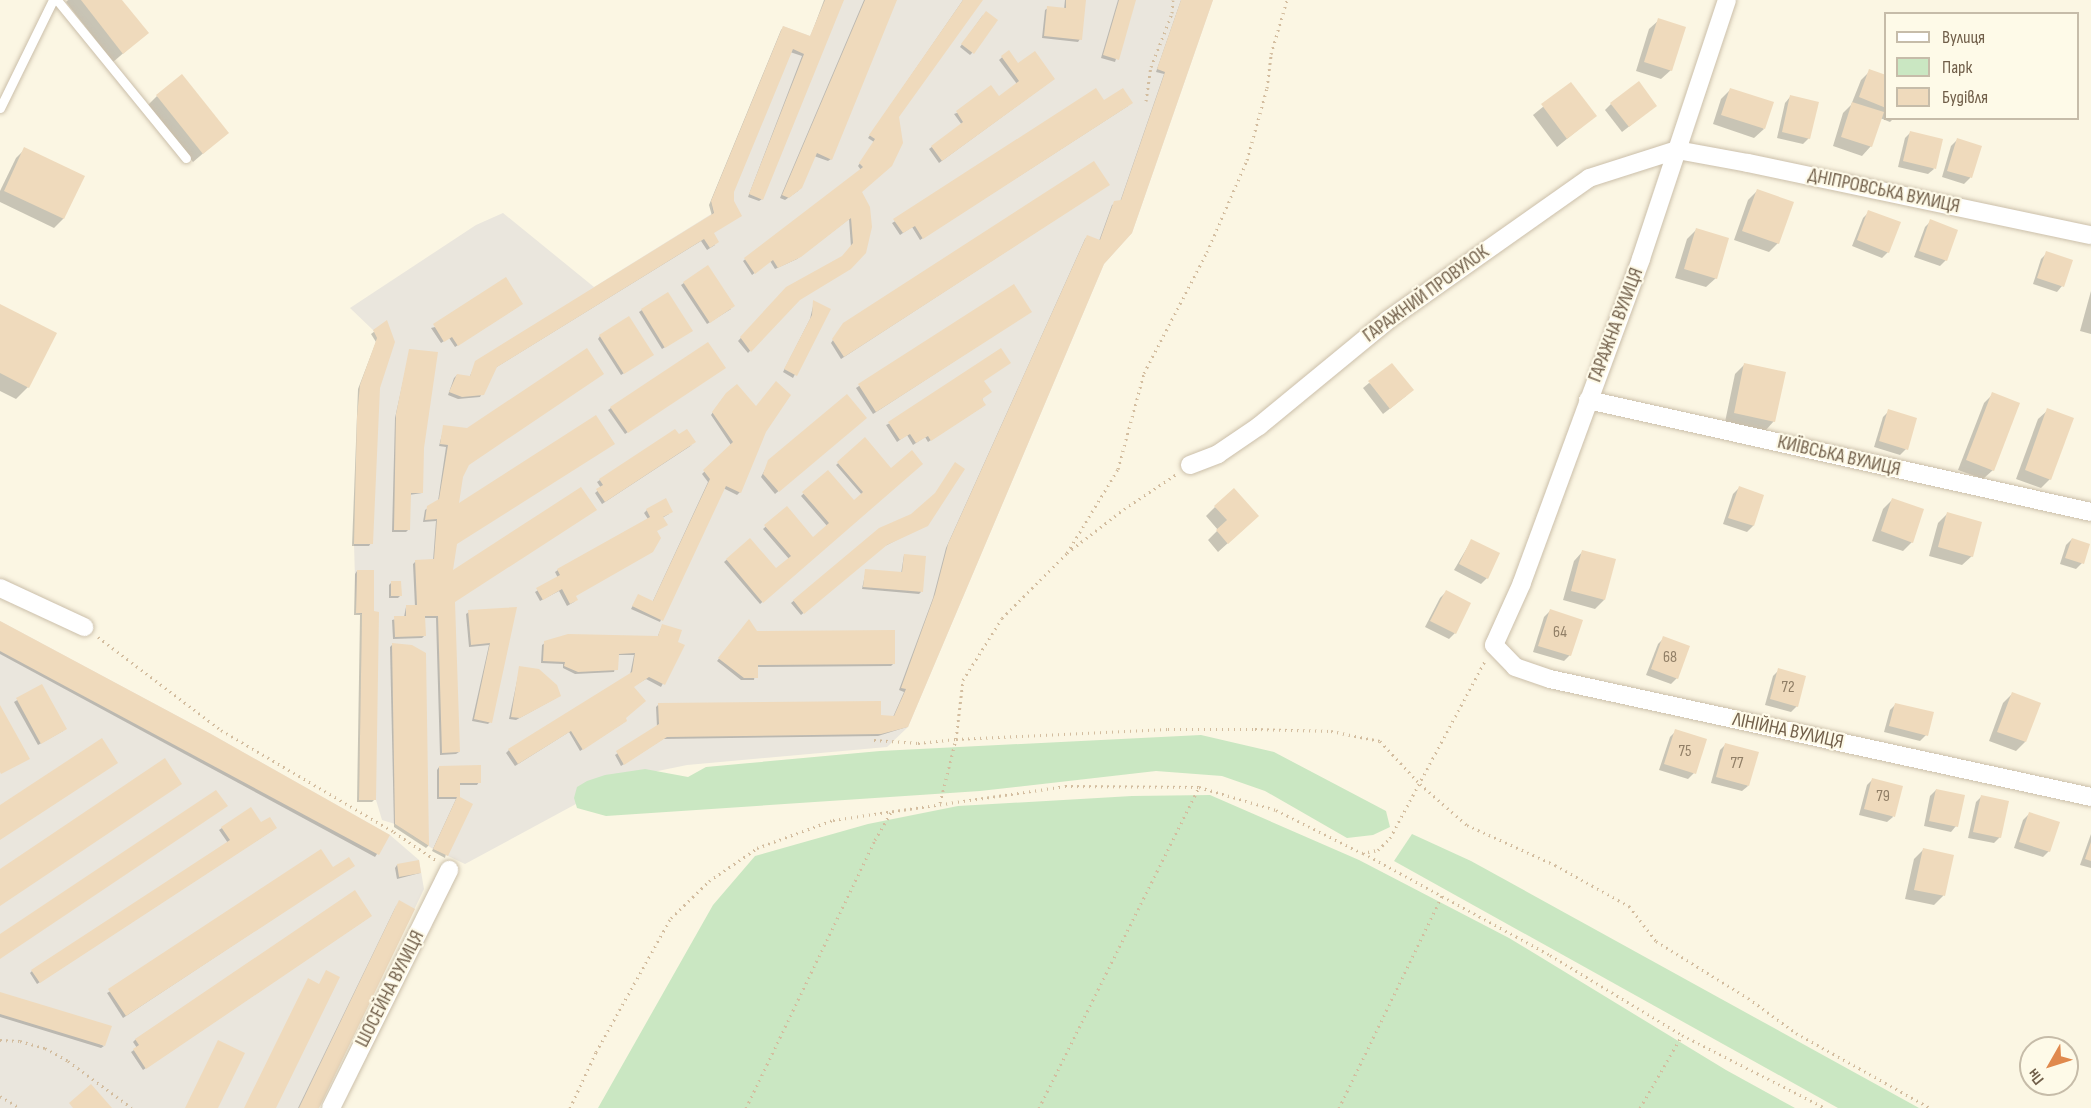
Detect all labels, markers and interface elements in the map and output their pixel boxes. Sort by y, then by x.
legend [1884,12,2079,120]
text: Вулиця [1942,27,1985,48]
text: Парк [1942,57,1972,78]
text: Будівля [1942,87,1988,108]
street label: ДНІПРОВСЬКА ВУЛИЦЯ [1806,163,1962,219]
street label: ГАРАЖНИЙ ПРОВУЛОК [1358,240,1494,348]
street label: ГАРАЖНА ВУЛИЦЯ [1583,264,1649,386]
street label: КИЇВСЬКА ВУЛИЦЯ [1775,430,1903,482]
house number: 64 [1553,623,1567,643]
house number: 68 [1663,648,1677,668]
house number: 72 [1782,678,1794,698]
street label: ЛІНІЙНА ВУЛИЦЯ [1730,708,1846,754]
house number: 75 [1679,742,1691,762]
house number: 77 [1731,754,1743,774]
house number: 79 [1876,787,1890,807]
street label: ШОСЕЙНА ВУЛИЦЯ [350,927,430,1051]
north arrow [2019,1036,2079,1096]
text: Пн [2024,1064,2048,1088]

